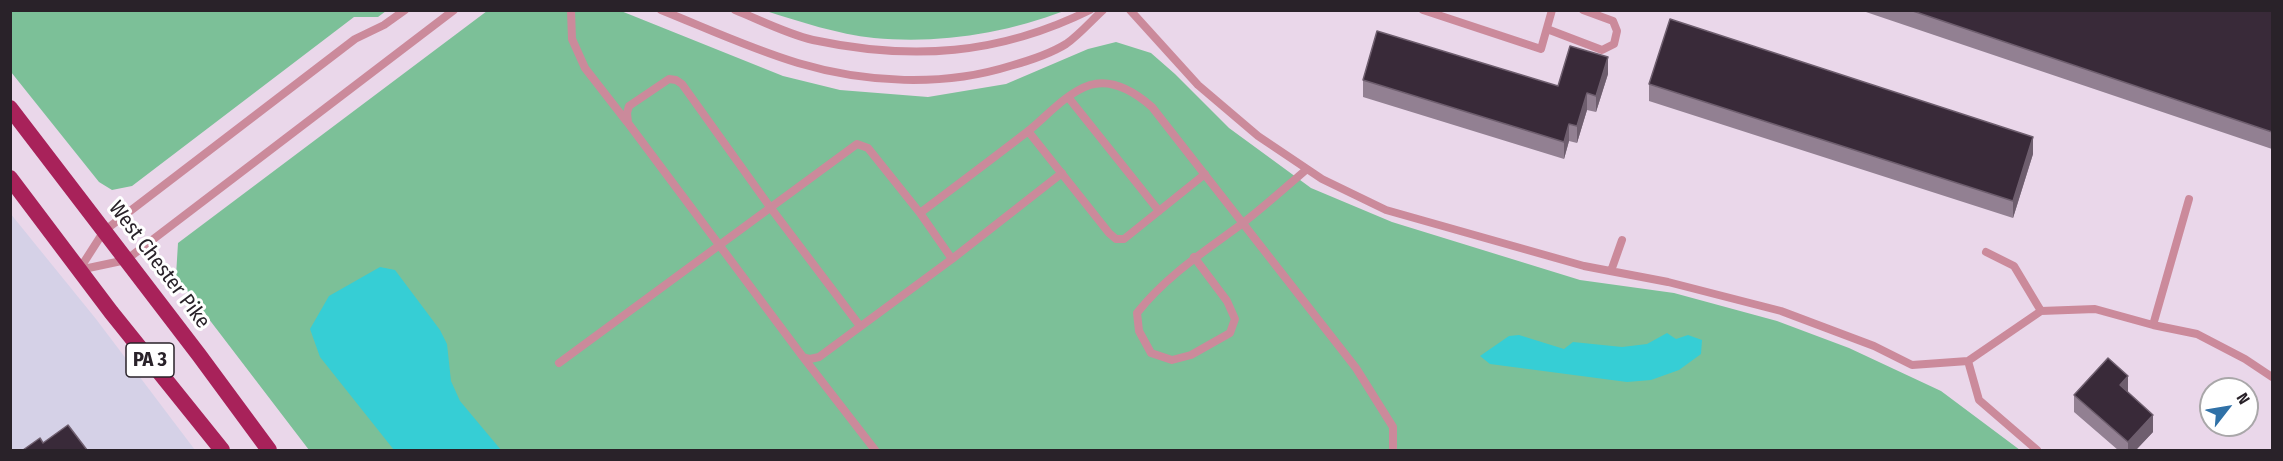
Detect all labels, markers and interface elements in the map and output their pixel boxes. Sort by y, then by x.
street label: West Chester Pike [103,196,215,334]
road number: PA 3 [126,343,174,377]
north arrow [2199,377,2259,437]
text: N [2233,389,2254,408]

